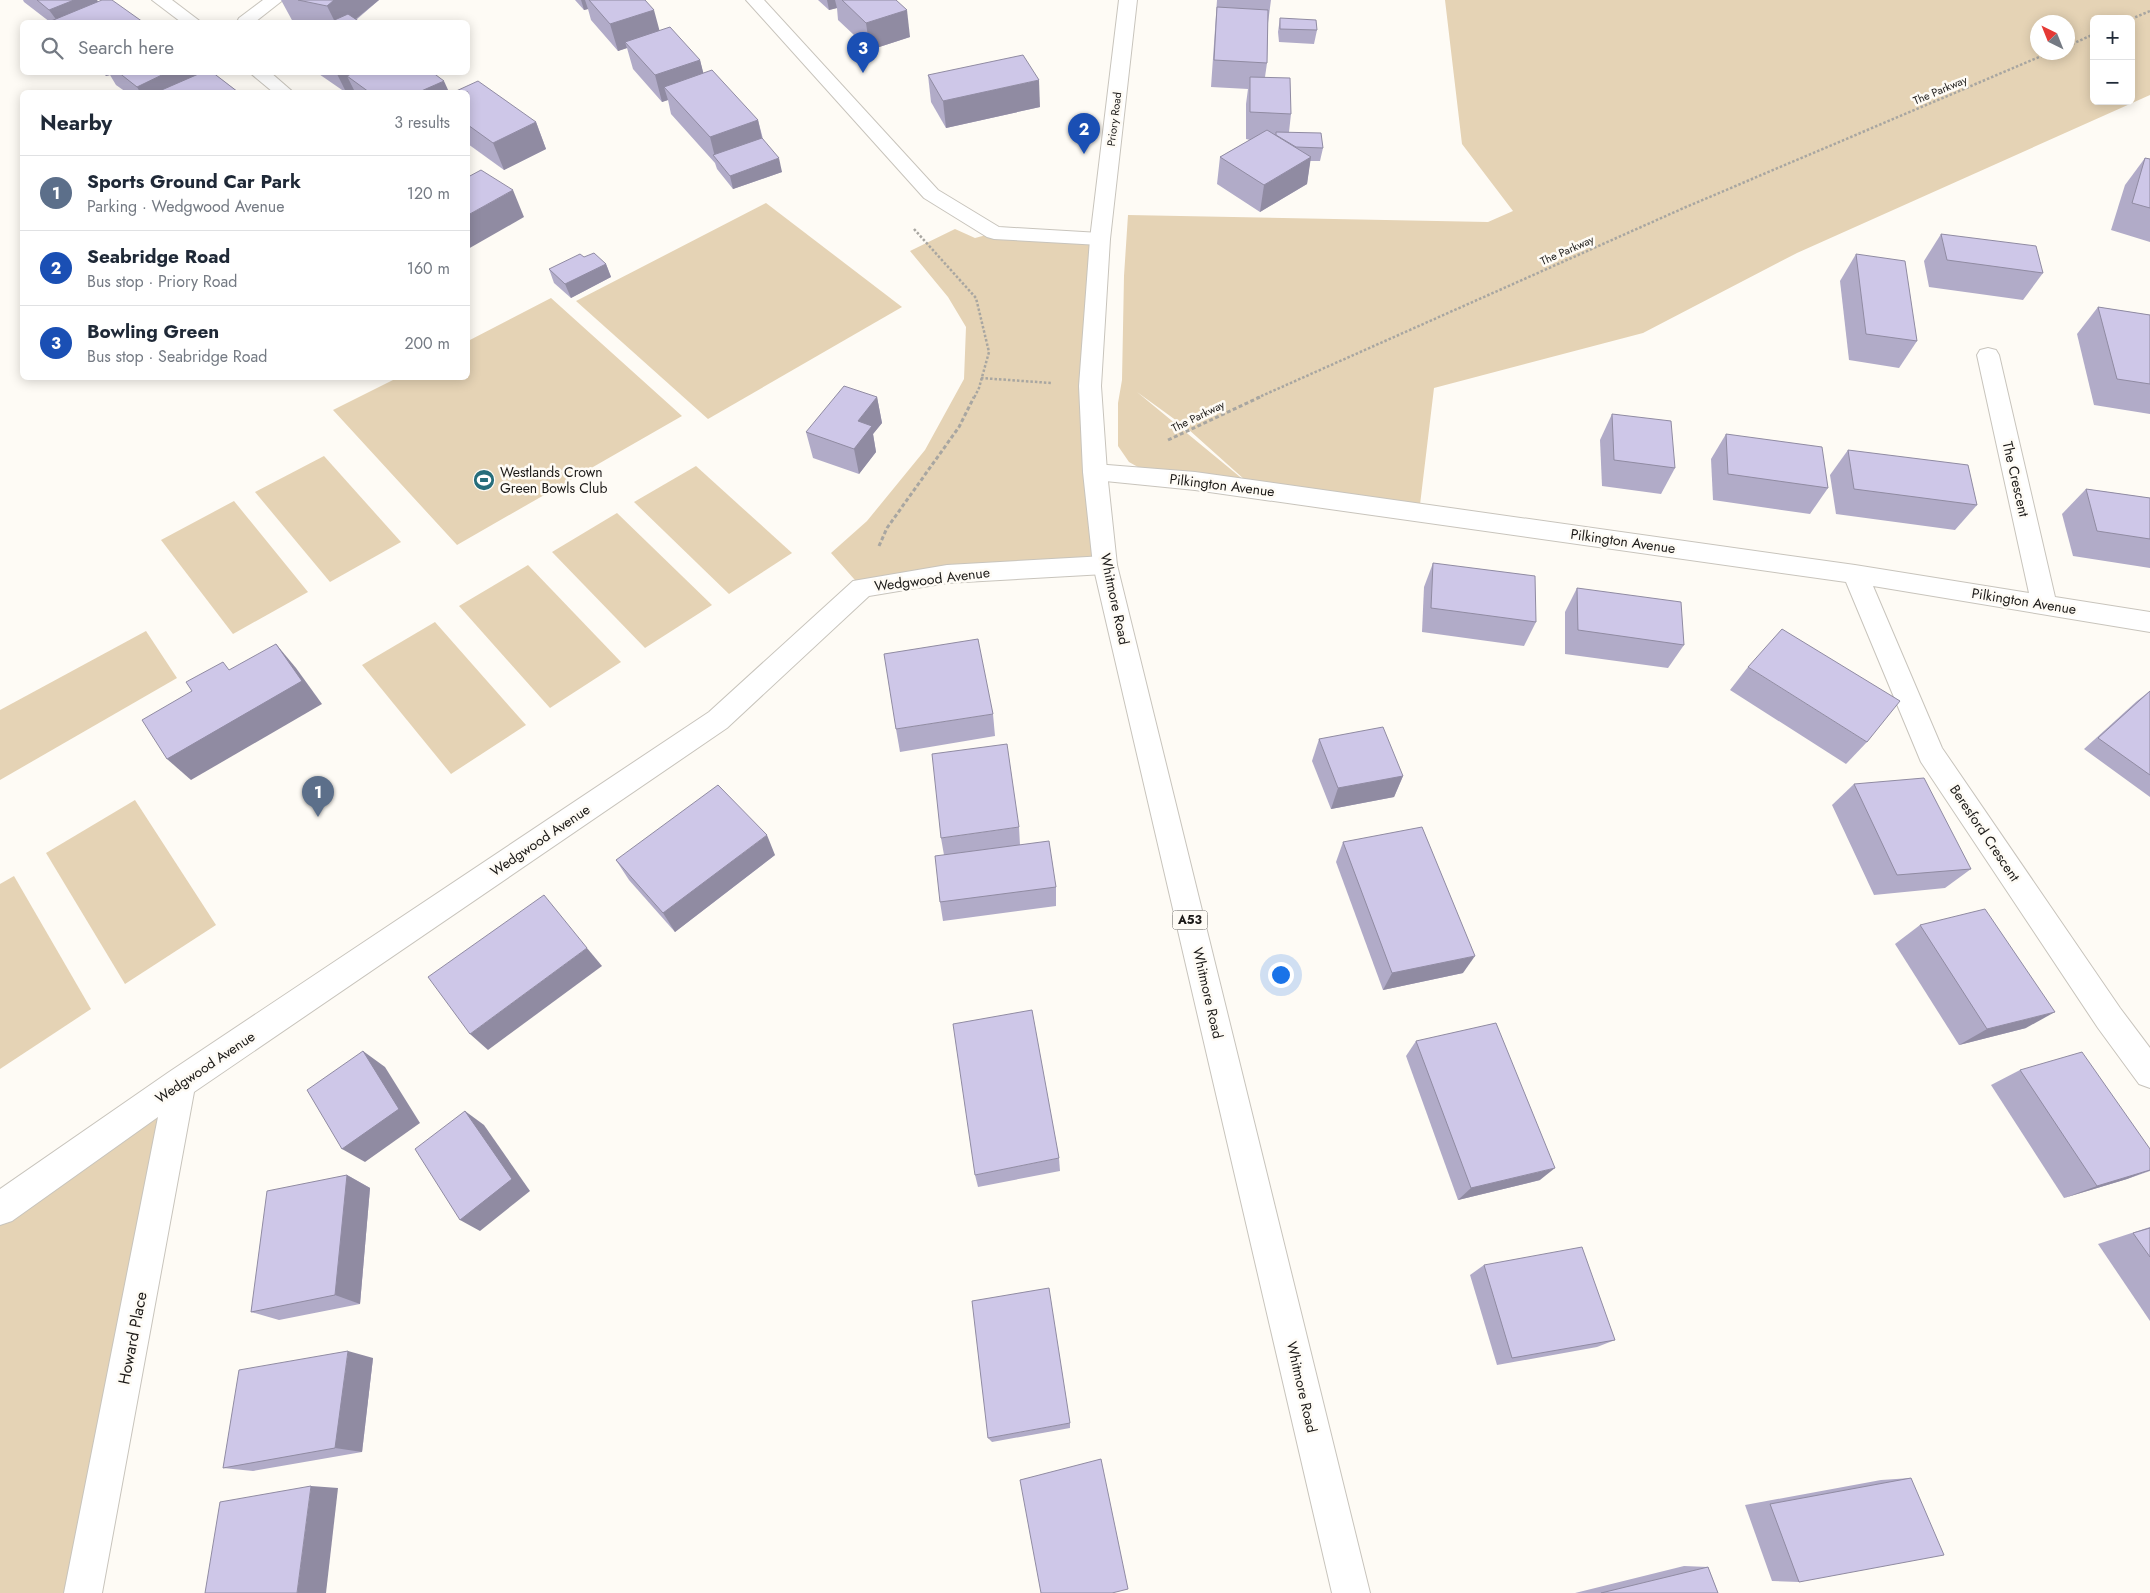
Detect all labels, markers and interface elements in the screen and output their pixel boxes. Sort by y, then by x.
north arrow [2030,15,2075,60]
map controls [2090,15,2135,105]
button: + [2090,15,2135,60]
search box [20,20,470,75]
pin: 3 [847,32,879,73]
icon: search [38,34,66,62]
text: Search here [78,34,174,61]
button: − [2090,60,2135,105]
street label: The Parkway [1911,71,1970,109]
street label: Priory Road [1103,91,1125,147]
text: Nearby [40,108,112,138]
text: 3 results [394,111,450,134]
pin: 2 [1068,113,1100,154]
text: Sports Ground Car Park [87,168,301,195]
text: 1 [52,182,60,205]
text: 120 m [407,182,450,205]
text: Parking · Wedgwood Avenue [87,195,285,218]
street label: The Parkway [1538,231,1597,269]
text: Seabridge Road [87,243,230,270]
text: 2 [51,257,61,280]
text: 160 m [407,257,450,280]
text: Bus stop · Priory Road [87,270,237,293]
text: Bowling Green [87,318,219,345]
text: 3 [51,332,61,355]
text: 200 m [404,332,450,355]
text: Bus stop · Seabridge Road [87,345,267,368]
street label: The Parkway [1169,396,1227,436]
street label: The Crescent [1998,439,2035,519]
place label: Westlands Crown Green Bowls Club [500,462,607,498]
sports icon: Westlands Crown Green Bowls Club [472,468,496,492]
street label: Pilkington Avenue [1168,469,1276,501]
street label: Pilkington Avenue [1569,524,1677,558]
street label: Whitmore Road [1096,551,1134,647]
street label: Wedgwood Avenue [873,562,991,596]
street label: Pilkington Avenue [1970,583,2078,619]
pin: 1 [302,776,334,817]
street label: Beresford Crescent [1945,781,2025,886]
street label: Wedgwood Avenue [486,799,594,881]
road number: A53 [1172,910,1208,930]
street label: Whitmore Road [1188,945,1228,1041]
your location [1268,962,1294,988]
street label: Wedgwood Avenue [151,1026,259,1108]
street label: Howard Place [112,1290,153,1386]
street label: Whitmore Road [1282,1339,1322,1435]

